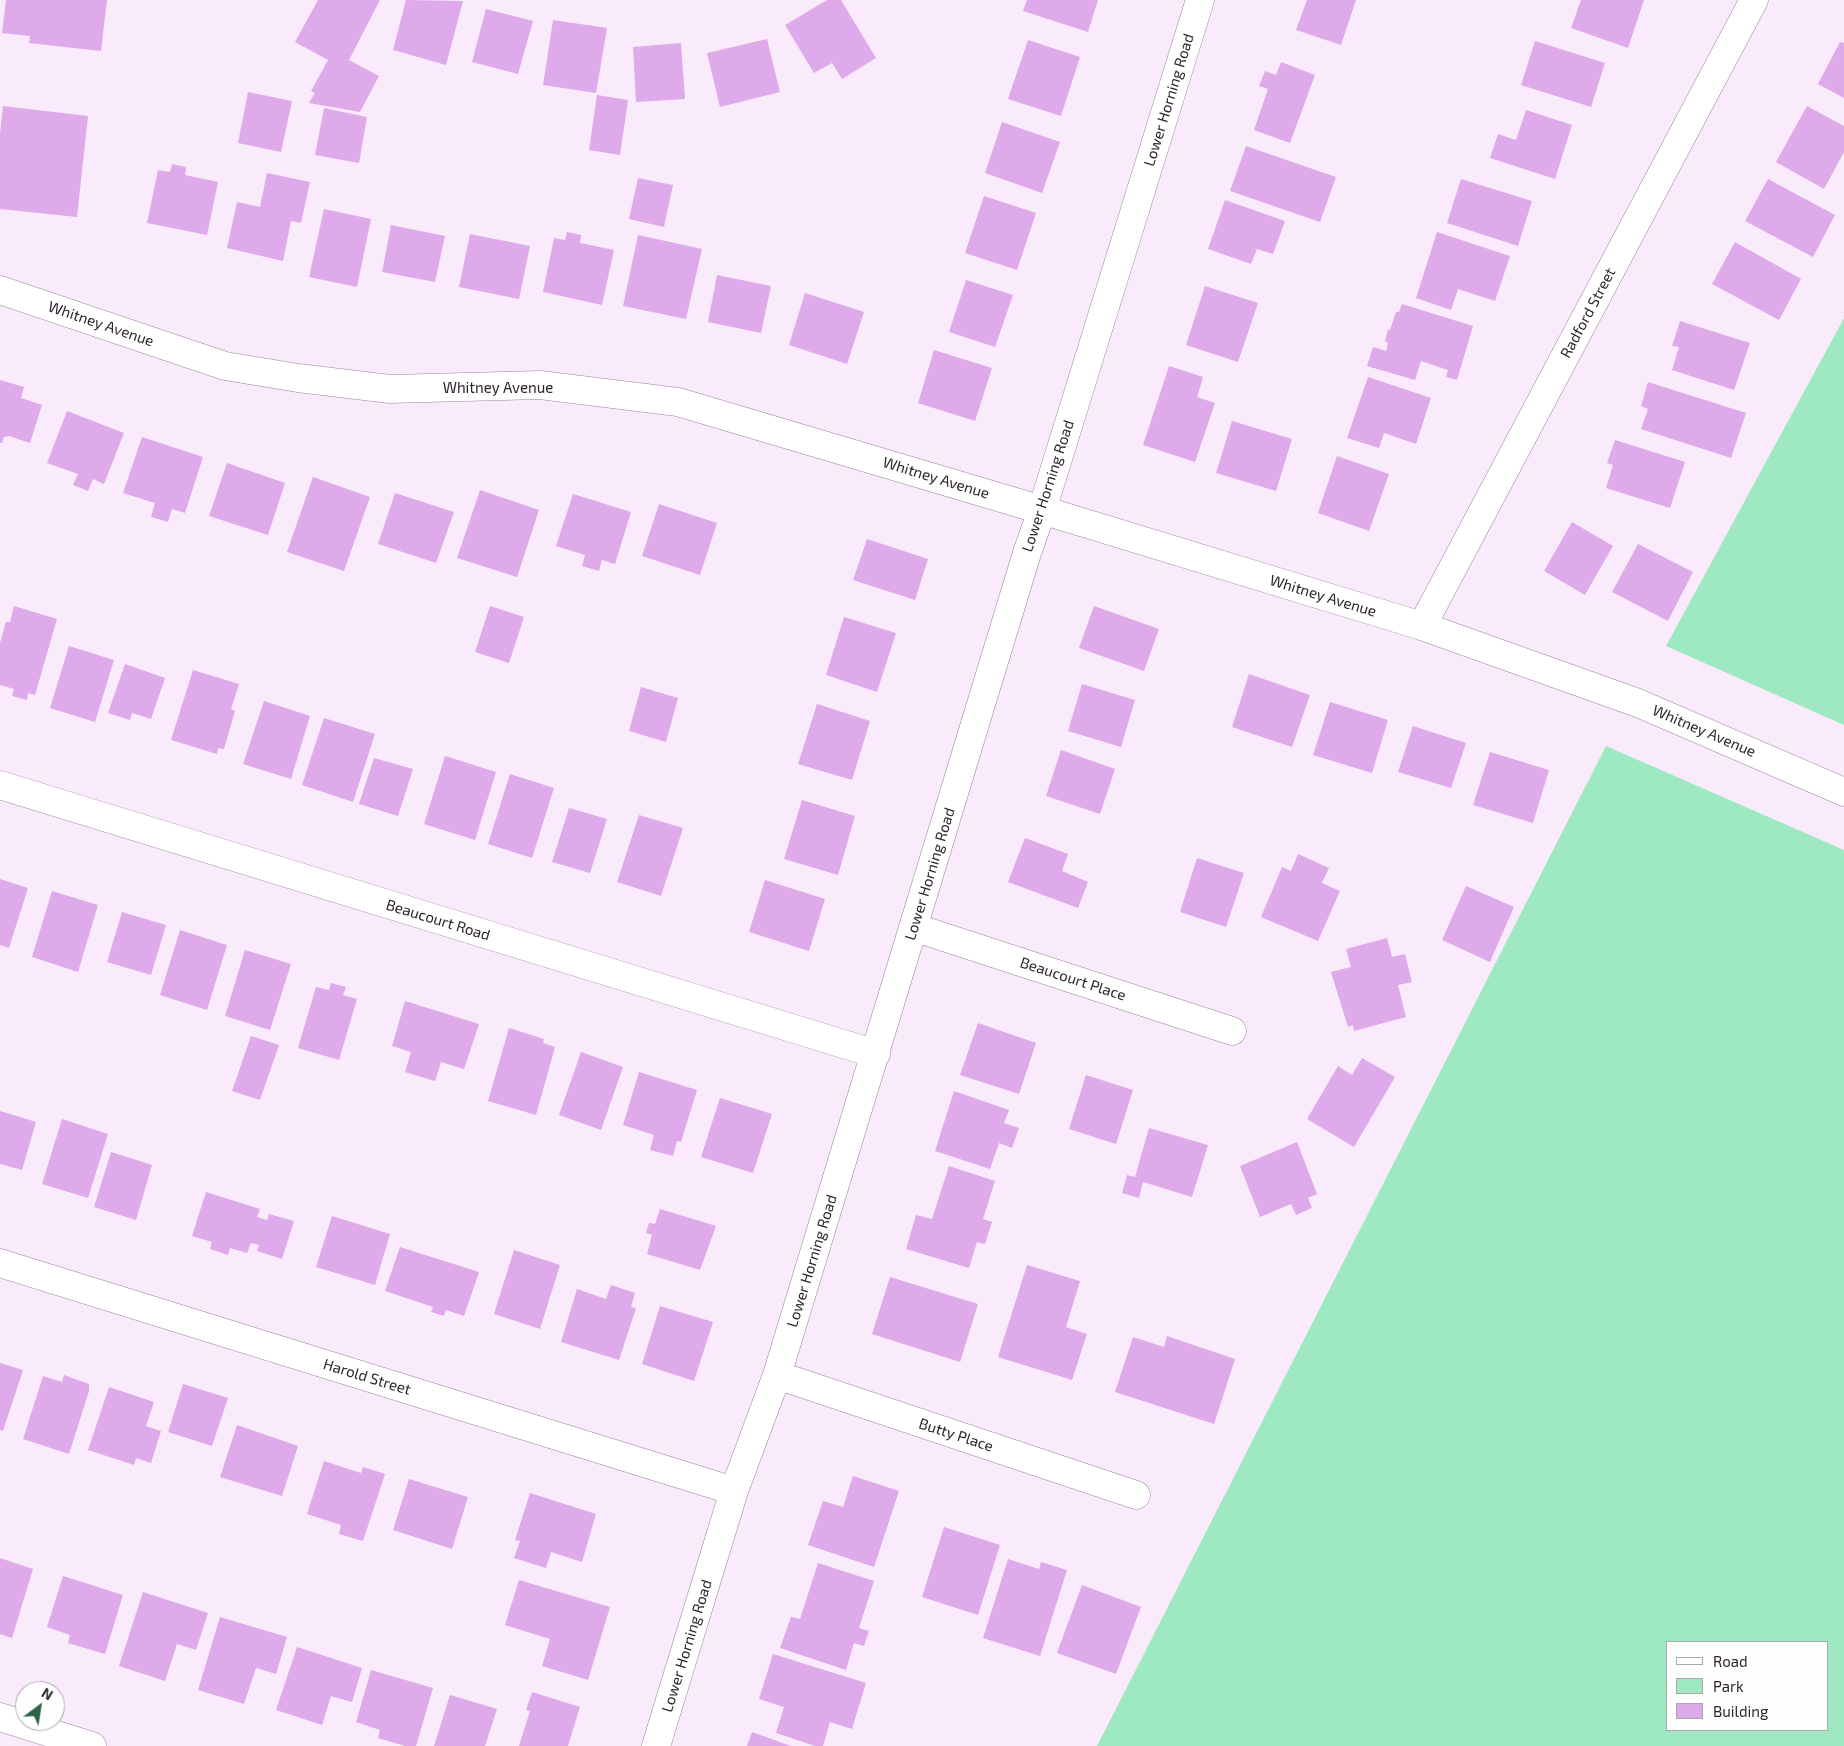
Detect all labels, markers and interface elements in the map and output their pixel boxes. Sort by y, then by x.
street label: Lower Horning Road [1140,31,1198,169]
street label: Radford Street [1557,265,1619,361]
street label: Whitney Avenue [46,297,156,351]
street label: Whitney Avenue [443,379,553,397]
street label: Lower Horning Road [1018,418,1078,554]
street label: Whitney Avenue [880,453,992,503]
street label: Whitney Avenue [1267,571,1379,621]
street label: Whitney Avenue [1650,701,1758,761]
street label: Lower Horning Road [901,805,959,943]
street label: Beaucourt Road [384,896,492,944]
street label: Beaucourt Place [1018,953,1128,1005]
street label: Lower Horning Road [783,1192,841,1330]
street label: Harold Street [321,1355,413,1399]
street label: Butty Place [916,1414,996,1456]
street label: Lower Horning Road [658,1577,716,1715]
legend [1666,1641,1829,1731]
text: Road [1713,1652,1748,1670]
text: Park [1713,1677,1744,1695]
north arrow [15,1681,65,1731]
text: N [39,1684,56,1703]
text: Building [1713,1702,1768,1720]

